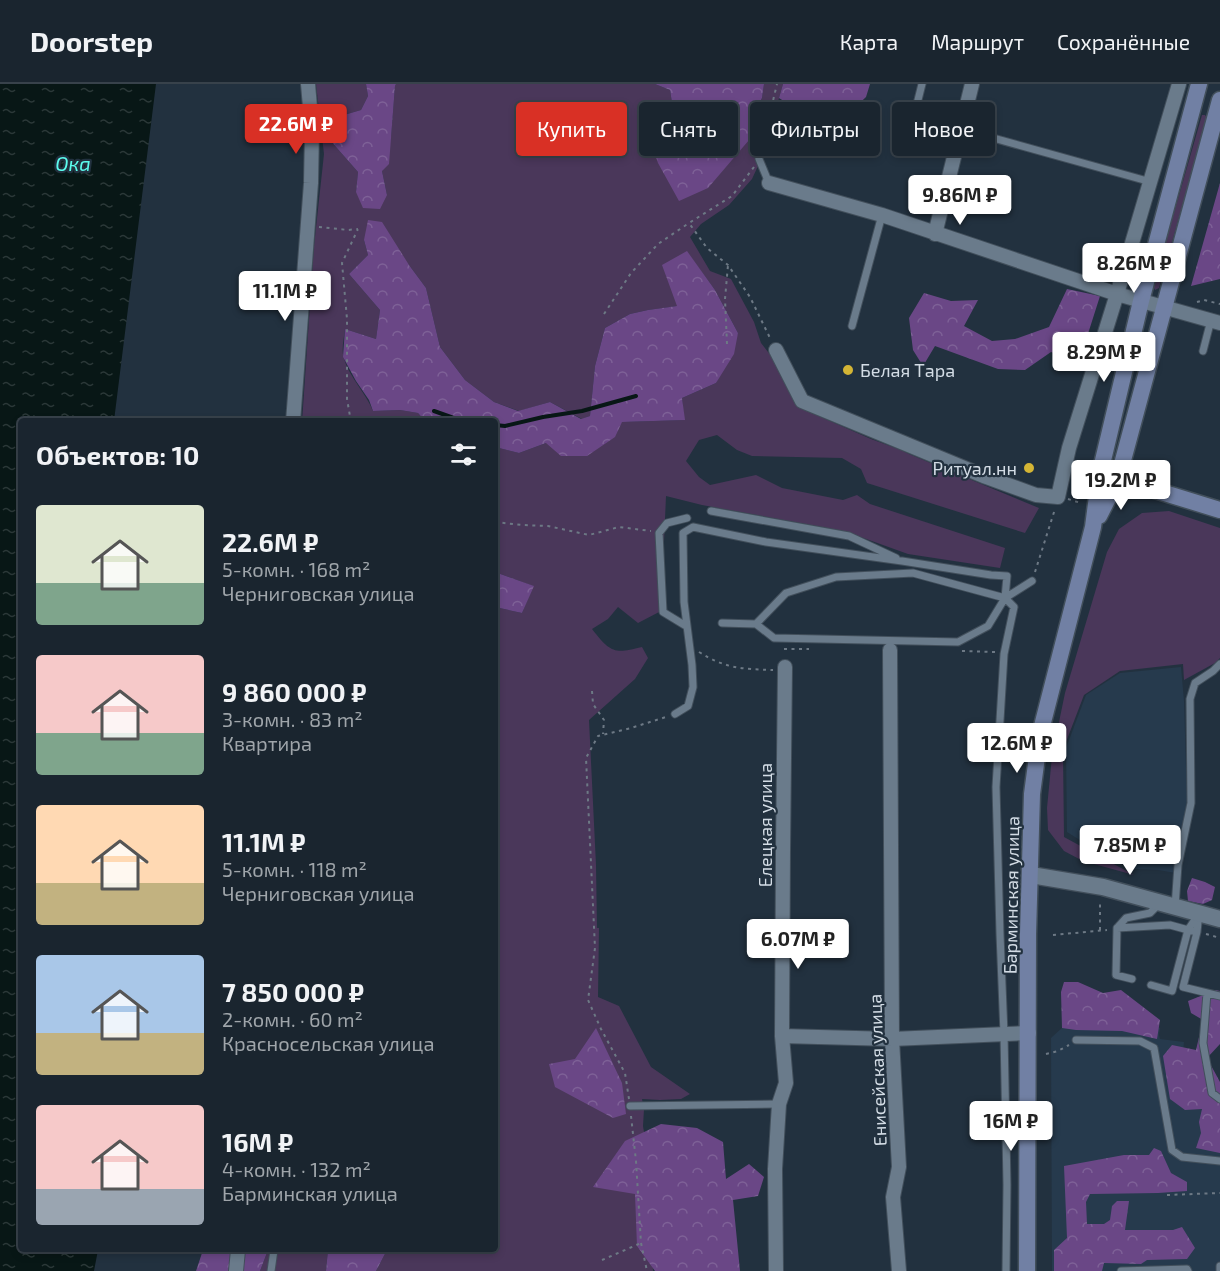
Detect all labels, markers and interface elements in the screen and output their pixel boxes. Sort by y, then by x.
text: Doorstep [30,24,153,58]
text: Карта [840,29,898,54]
text: Маршрут [931,29,1024,54]
text: Сохранённые [1057,29,1190,54]
chip: Купить [516,102,627,156]
chip: Снять [639,102,738,156]
chip: Фильтры [750,102,880,156]
chip: Новое [892,102,995,156]
pin: 22.6M ₽ [241,104,351,155]
text: 22.6M ₽ [259,111,333,135]
water label: Ока [55,151,91,175]
pin: 9.86M ₽ [905,175,1015,226]
text: 9.86M ₽ [922,182,998,206]
pin: 8.26M ₽ [1079,243,1189,294]
text: 8.26M ₽ [1096,250,1172,274]
pin: 11.1M ₽ [230,271,340,322]
text: 11.1M ₽ [253,278,317,302]
pin: 8.29M ₽ [1049,332,1159,383]
text: 8.29M ₽ [1066,339,1142,363]
place label: Белая Тара [860,359,955,381]
marker: Белая Тара [841,363,855,377]
icon: filters [447,438,480,471]
text: Объектов: 10 [36,439,199,470]
place label: Ритуал.нн [932,457,1017,479]
pin: 19.2M ₽ [1066,460,1176,511]
marker: Ритуал.нн [1022,461,1036,475]
text: 19.2M ₽ [1085,467,1157,491]
text: 22.6M ₽ [222,526,319,557]
icon: home [84,529,156,601]
text: 5-комн. · 168 m² [222,557,370,581]
text: Черниговская улица [222,581,415,605]
text: 9 860 000 ₽ [222,676,367,707]
icon: home [84,679,156,751]
text: 3-комн. · 83 m² [222,707,363,731]
pin: 12.6M ₽ [962,723,1072,774]
text: 12.6M ₽ [981,730,1053,754]
text: Квартира [222,731,312,755]
street label: Елецкая улица [754,763,776,887]
street label: Барминская улица [999,816,1023,974]
pin: 7.85M ₽ [1075,825,1185,876]
text: 11.1M ₽ [222,826,306,857]
icon: home [84,829,156,901]
text: 7.85M ₽ [1094,832,1166,856]
text: 5-комн. · 118 m² [222,857,367,881]
text: Черниговская улица [222,881,415,905]
pin: 6.07M ₽ [743,919,853,970]
text: 6.07M ₽ [761,926,835,950]
text: 7 850 000 ₽ [222,976,364,1007]
icon: home [84,979,156,1051]
street label: Енисейская улица [863,993,891,1147]
text: 2-комн. · 60 m² [222,1007,363,1031]
text: Красносельская улица [222,1031,434,1055]
pin: 16M ₽ [969,1101,1053,1152]
text: 16M ₽ [984,1108,1038,1132]
text: 16M ₽ [222,1126,293,1157]
icon: home [84,1129,156,1201]
text: 4-комн. · 132 m² [222,1157,371,1181]
text: Барминская улица [222,1181,398,1205]

